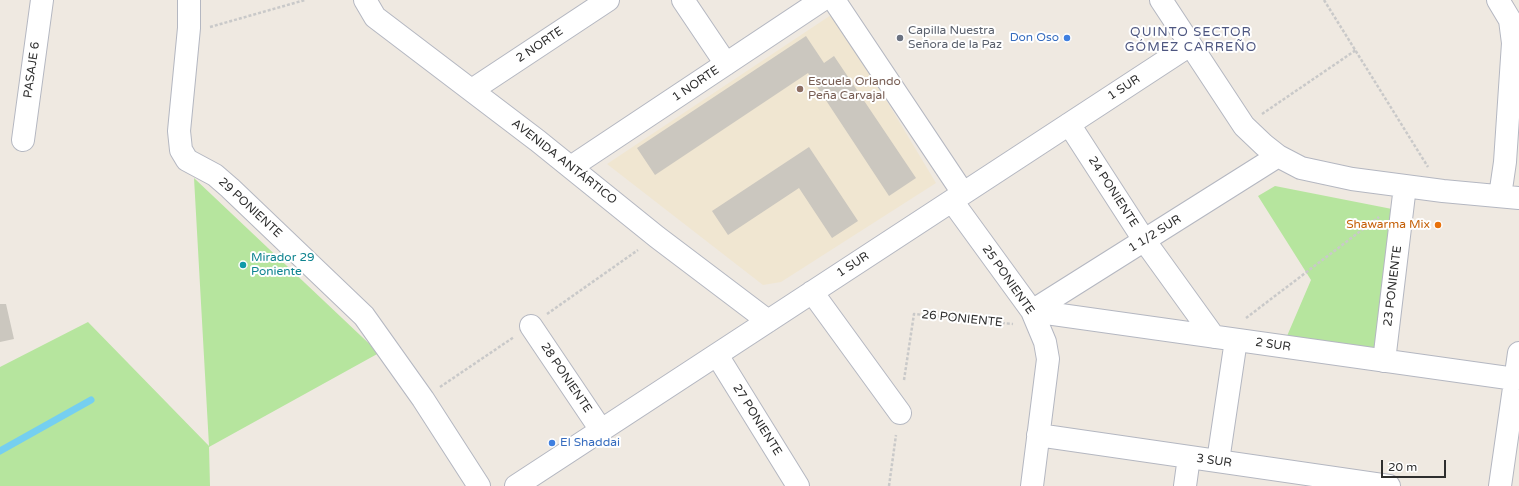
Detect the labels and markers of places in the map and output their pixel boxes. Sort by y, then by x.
place label: Capilla Nuestra Señora de la Paz [908,24,1002,52]
place label: Don Oso [1010,31,1059,45]
marker: Capilla Nuestra Señora de la Paz [895,33,905,43]
marker: Don Oso [1062,33,1072,43]
place label: Escuela Orlando Peña Carvajal [808,75,901,103]
marker: Escuela Orlando Peña Carvajal [795,84,805,94]
place label: Shawarma Mix [1346,218,1430,232]
marker: Shawarma Mix [1433,220,1443,230]
place label: Mirador 29 Poniente [251,251,314,279]
marker: Mirador 29 Poniente [238,260,248,270]
place label: El Shaddai [560,436,620,450]
marker: El Shaddai [547,438,557,448]

